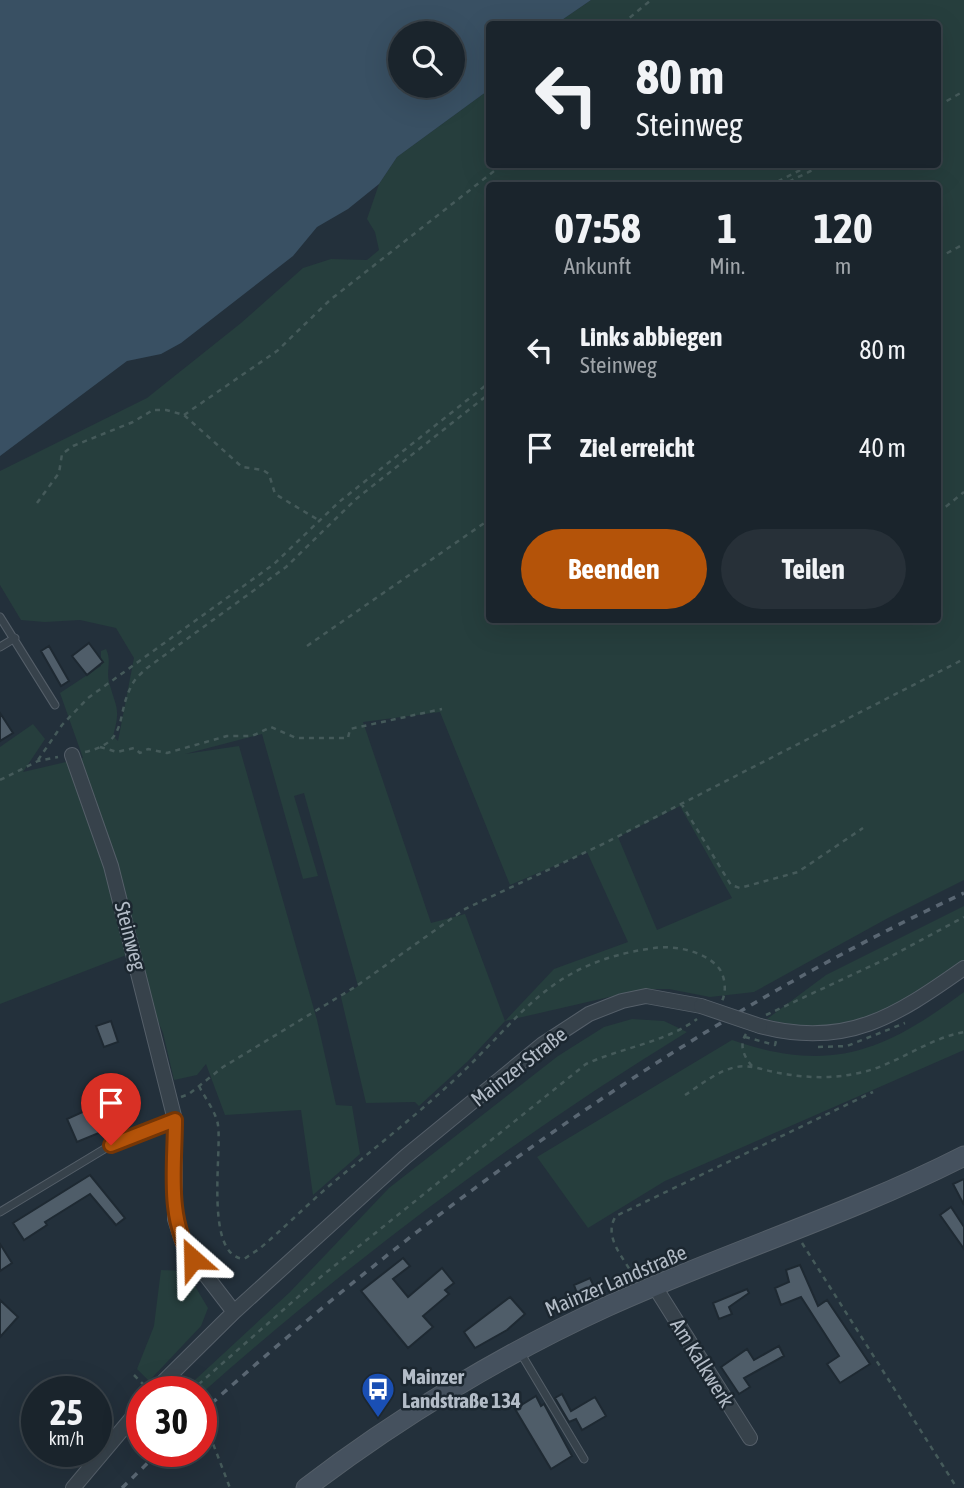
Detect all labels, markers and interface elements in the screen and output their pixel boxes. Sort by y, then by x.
map controls [388,21,465,98]
button: search [388,21,465,98]
text: 80 m [636,48,724,104]
icon: left [521,49,612,140]
text: Steinweg [636,106,743,143]
text: 07:58 [554,204,641,252]
text: 1 [717,204,737,252]
text: 120 [813,204,873,252]
text: Ankunft [564,253,631,279]
text: Min. [709,253,745,279]
text: m [835,253,851,279]
text: Links abbiegen [580,322,722,352]
icon: left [521,331,559,369]
text: 80 m [859,335,906,365]
text: Steinweg [580,352,657,378]
icon: arrive [521,429,559,467]
text: Ziel erreicht [580,433,695,463]
text: 40 m [859,433,906,463]
button: Beenden [521,529,707,609]
button: Teilen [721,529,906,609]
street label: Steinweg [110,899,152,973]
street label: Mainzer Straße [466,1021,571,1111]
pin [81,1073,141,1145]
icon: arrive [92,1084,130,1122]
position arrow [156,1222,230,1296]
street label: Mainzer Landstraße [541,1239,690,1321]
street label: Am Kalkwerk [666,1314,740,1411]
place label: Mainzer Landstraße 134 [402,1364,521,1412]
bus stop icon: Mainzer Landstraße 134 [359,1370,397,1419]
speed limit sign: 30 [126,1376,217,1467]
text: 25 [50,1392,83,1432]
text: km/h [49,1428,84,1449]

